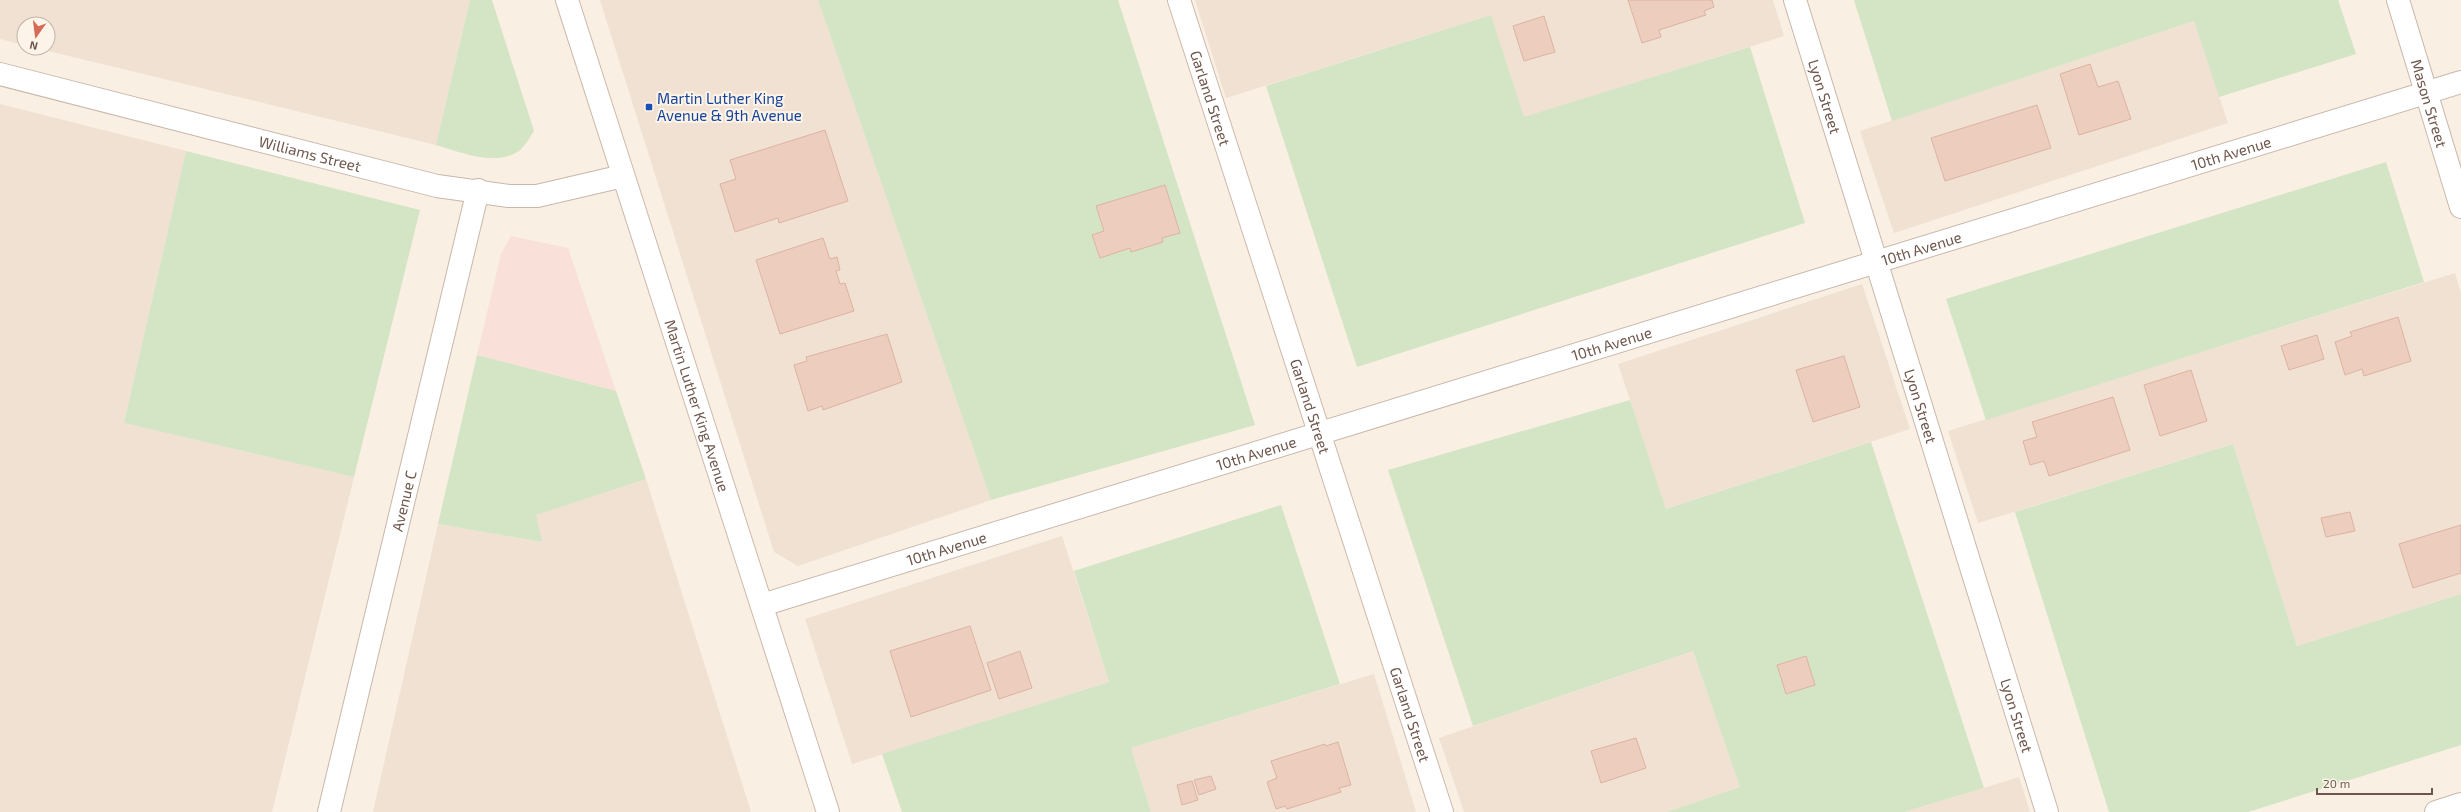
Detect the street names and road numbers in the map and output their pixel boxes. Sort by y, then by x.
street label: Garland Street [1187,48,1235,148]
street label: Lyon Street [1805,57,1845,136]
street label: Mason Street [2408,57,2451,150]
street label: Williams Street [257,132,363,175]
street label: 10th Avenue [2189,132,2273,174]
street label: 10th Avenue [1879,227,1964,269]
street label: Martin Luther King Avenue [661,317,733,494]
street label: 10th Avenue [1569,323,1654,364]
street label: Garland Street [1287,356,1334,456]
street label: Lyon Street [1901,367,1941,446]
street label: 10th Avenue [1214,432,1298,474]
street label: Avenue C [388,468,420,533]
street label: 10th Avenue [904,527,989,569]
street label: Garland Street [1387,665,1434,765]
street label: Lyon Street [1997,676,2037,755]

